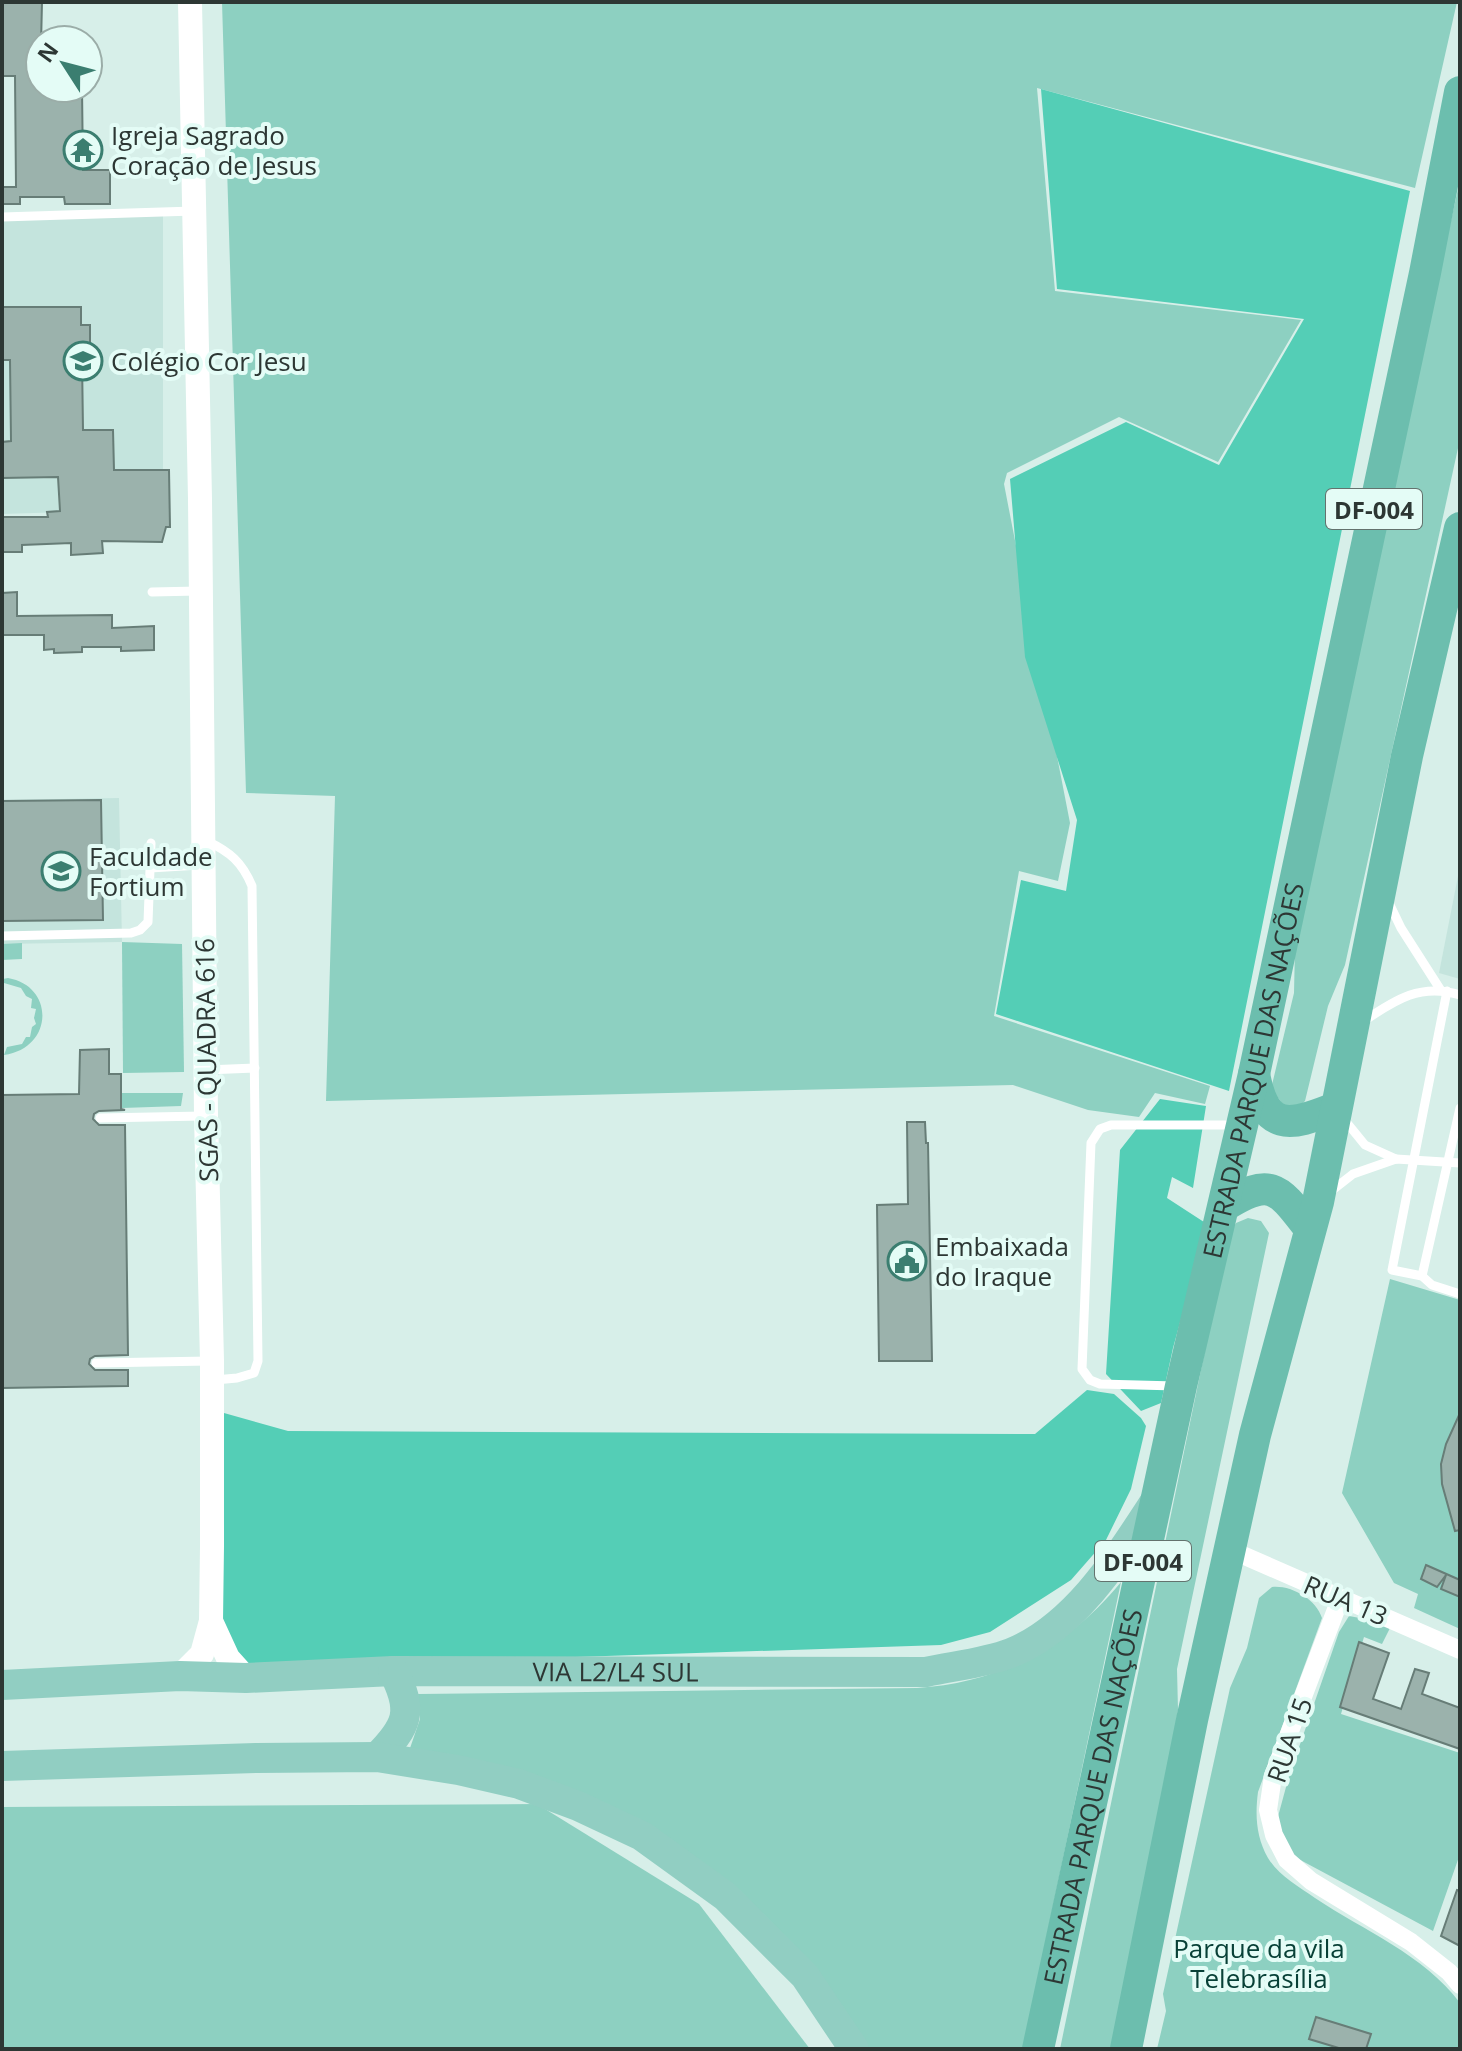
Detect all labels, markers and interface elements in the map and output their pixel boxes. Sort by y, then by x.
north arrow [24,24,104,104]
text: N [30,36,64,68]
place label: Igreja Sagrado Coração de Jesus [111,117,317,183]
temple icon: Igreja Sagrado Coração de Jesus [62,129,104,171]
school or university icon: Colégio Cor Jesu [62,340,104,382]
place label: Colégio Cor Jesu [111,343,307,379]
road number: DF-004 [1326,489,1422,529]
place label: Faculdade Fortium [89,838,213,904]
school or university icon: Faculdade Fortium [40,850,82,892]
street label: ESTRADA PARQUE DAS NAÇÕES [1193,879,1312,1262]
street label: SGAS - QUADRA 616 [186,938,226,1182]
place label: Embaixada do Iraque [935,1228,1069,1294]
public building icon: Embaixada do Iraque [886,1240,928,1282]
road number: DF-004 [1095,1541,1191,1581]
street label: RUA 13 [1298,1566,1394,1634]
street label: ESTRADA PARQUE DAS NAÇÕES [1034,1605,1150,1988]
street label: VIA L2/L4 SUL [533,1653,699,1690]
street label: RUA 15 [1258,1693,1320,1787]
park label: Parque da vila Telebrasília [1173,1930,1345,1996]

